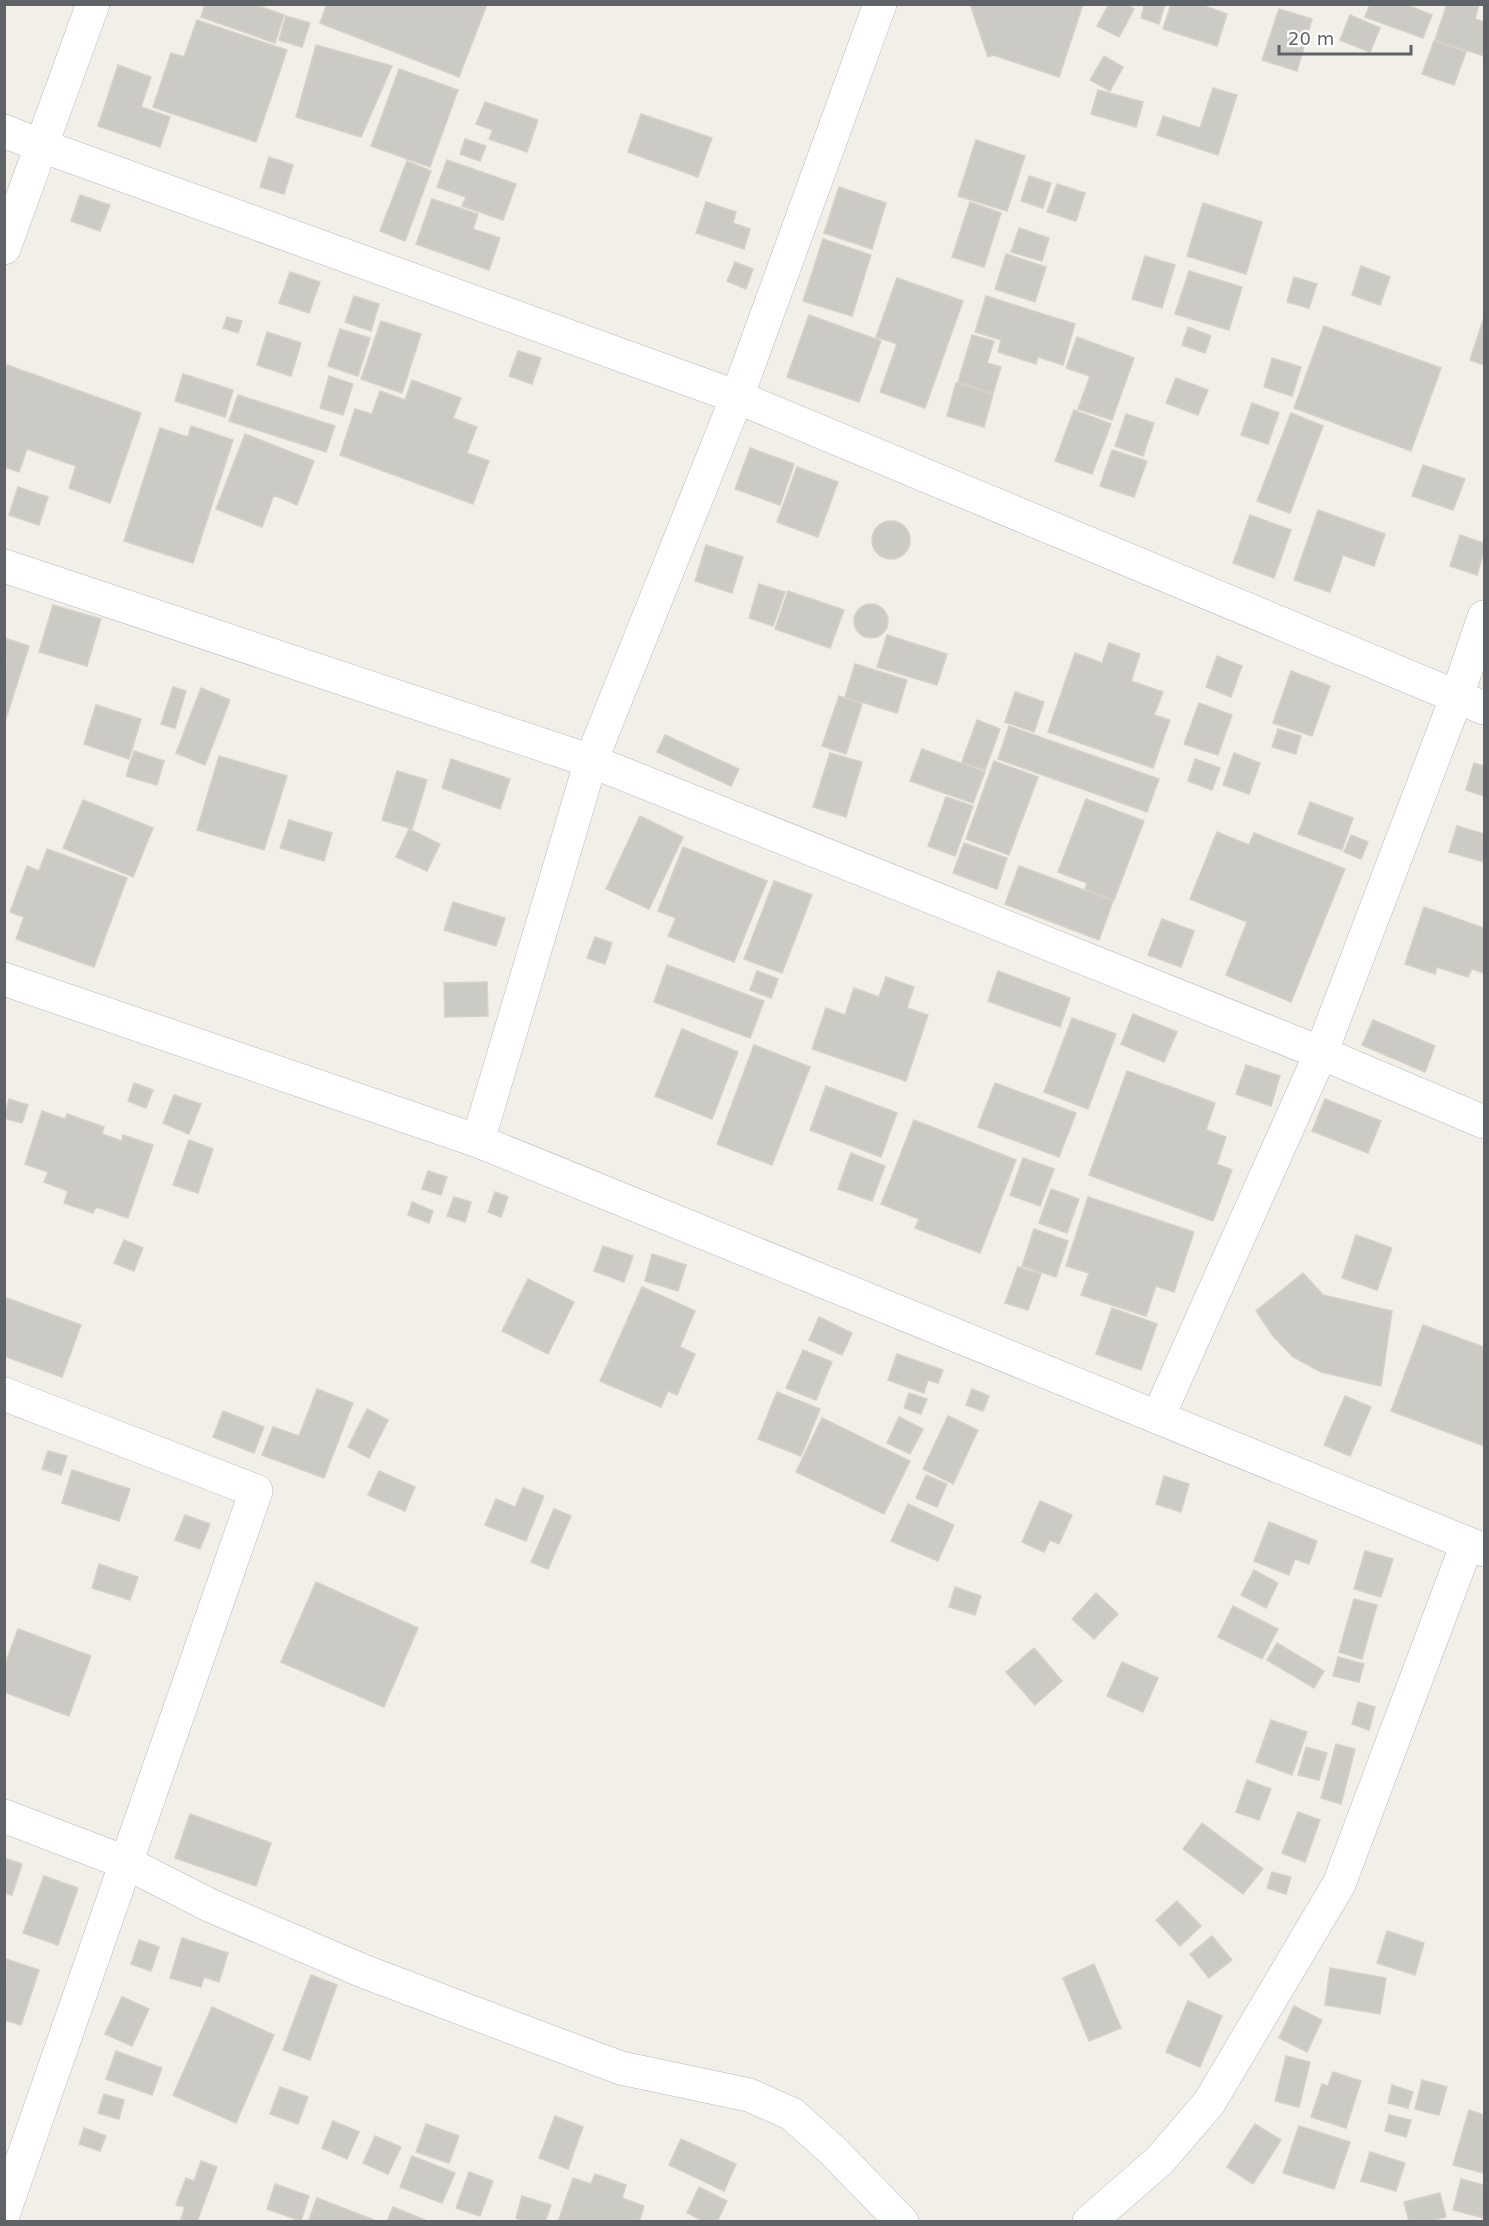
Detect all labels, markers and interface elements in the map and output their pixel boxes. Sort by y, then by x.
scale bar [1279,18,1411,56]
text: 20 m [1288,28,1334,49]

